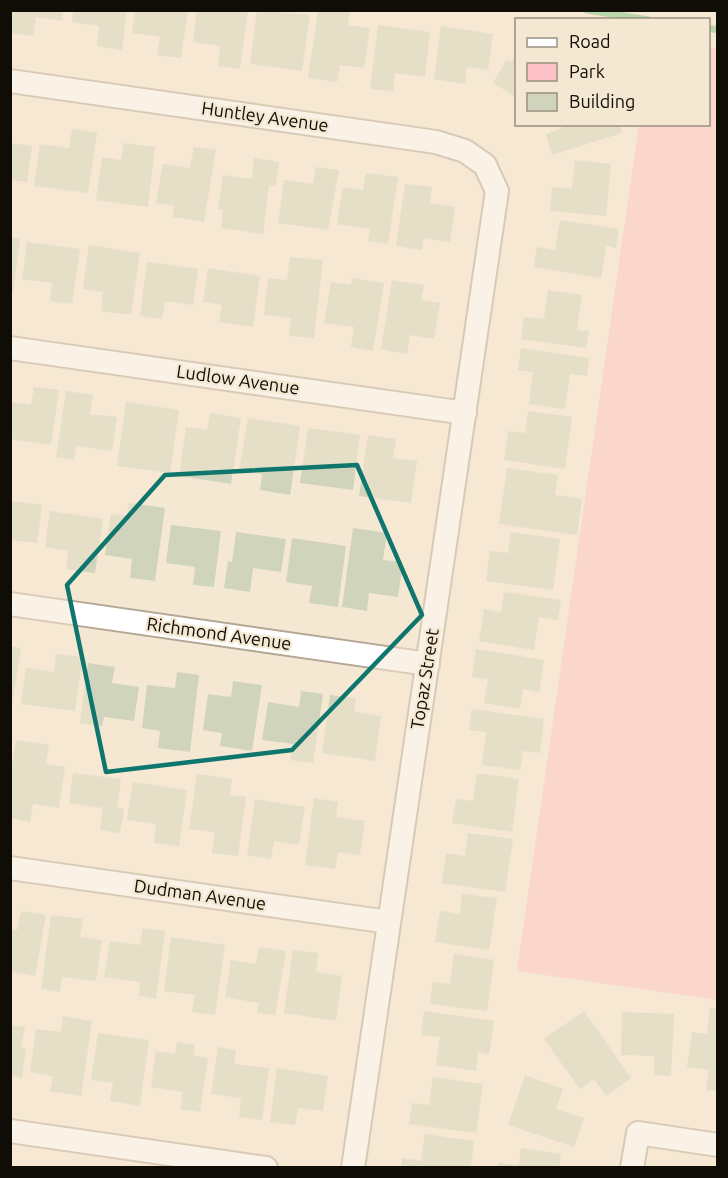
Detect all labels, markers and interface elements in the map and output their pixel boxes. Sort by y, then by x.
legend [515,18,710,126]
text: Road [569,31,611,51]
text: Park [569,61,605,81]
text: Building [569,91,635,111]
street label: Huntley Avenue [200,97,330,135]
street label: Ludlow Avenue [175,360,301,398]
street label: Richmond Avenue [146,613,293,653]
street label: Topaz Street [406,627,442,731]
street label: Dudman Avenue [133,875,268,913]

